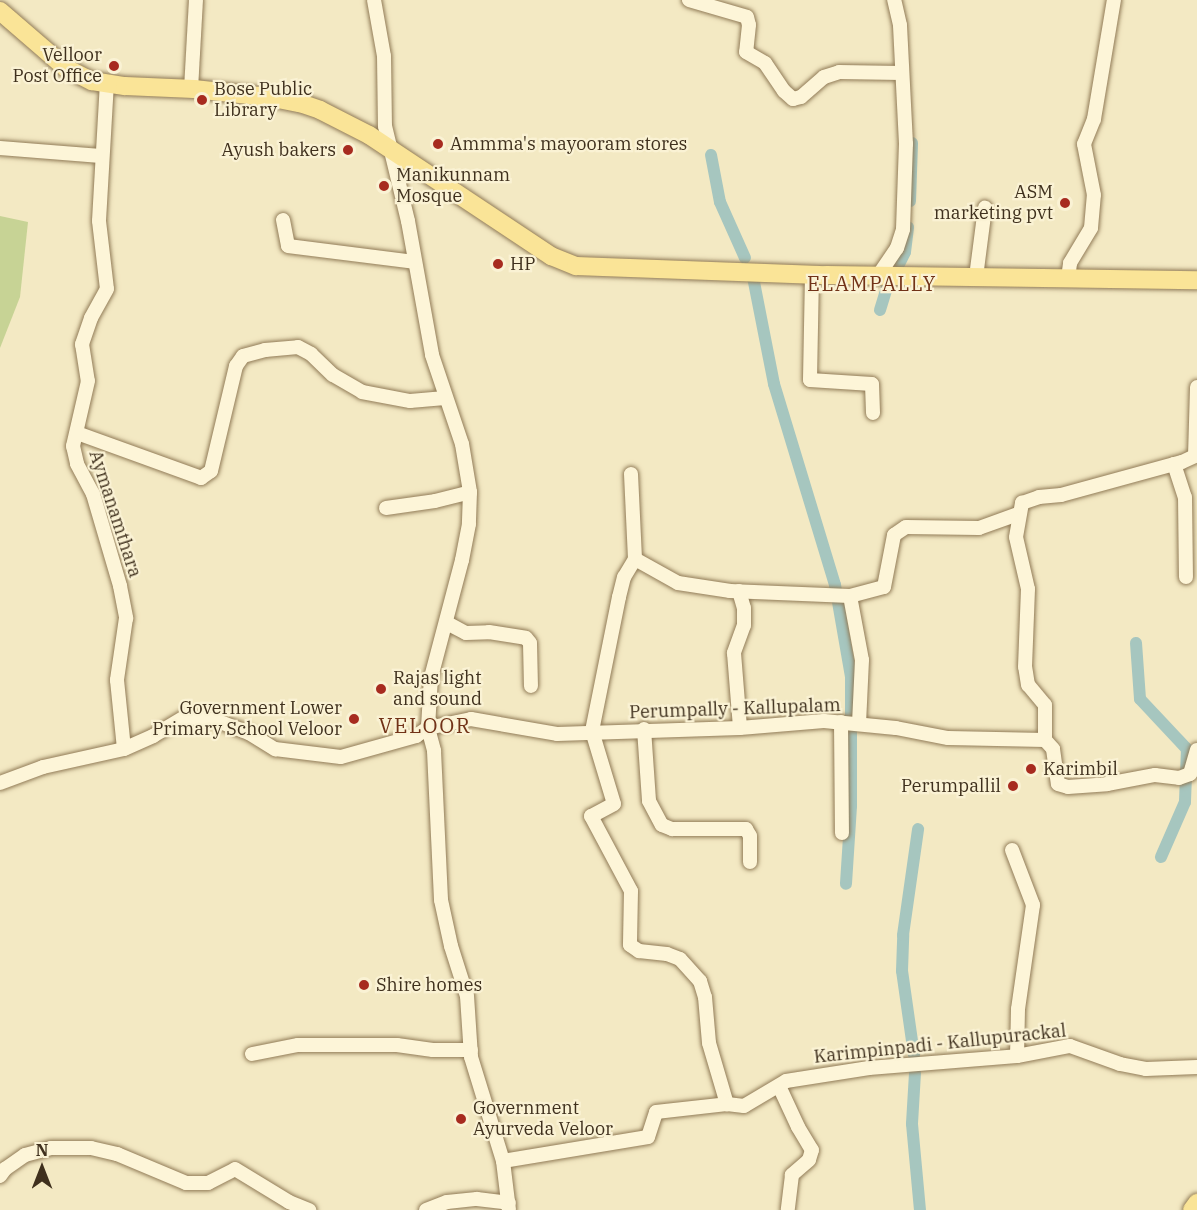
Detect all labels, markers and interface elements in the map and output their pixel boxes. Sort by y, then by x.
place label: Velloor Post Office [13,45,102,88]
marker: Velloor Post Office [107,59,121,73]
place label: Bose Public Library [214,79,312,122]
marker: Bose Public Library [195,93,209,107]
place label: Ammma's mayooram stores [450,133,687,155]
marker: Ammma's mayooram stores [431,137,445,151]
place label: Ayush bakers [222,139,336,161]
marker: Ayush bakers [341,143,355,157]
place label: Manikunnam Mosque [396,165,510,207]
marker: Manikunnam Mosque [377,179,391,193]
place label: ASM marketing pvt [934,182,1053,224]
marker: ASM marketing pvt [1058,196,1072,210]
place label: HP [510,253,535,275]
marker: HP [491,257,505,271]
district label: ELAMPALLY [807,271,937,295]
street label: Aymanamthara [84,448,146,580]
place label: Rajas light and sound [393,668,482,710]
marker: Rajas light and sound [374,682,388,696]
street label: Perumpally - Kallupalam [629,695,841,723]
place label: Government Lower Primary School Veloor [152,698,342,740]
marker: Government Lower Primary School Veloor [347,712,361,726]
district label: VELOOR [379,712,471,738]
place label: Karimbil [1043,758,1118,780]
marker: Karimbil [1024,762,1038,776]
place label: Perumpallil [901,775,1001,797]
marker: Perumpallil [1006,779,1020,793]
place label: Shire homes [376,974,482,996]
marker: Shire homes [357,978,371,992]
street label: Karimpinpadi - Kallupurackal [813,1020,1067,1068]
place label: Government Ayurveda Veloor [473,1098,613,1140]
marker: Government Ayurveda Veloor [454,1112,468,1126]
north arrow [12,1138,72,1198]
text: N [36,1140,48,1160]

